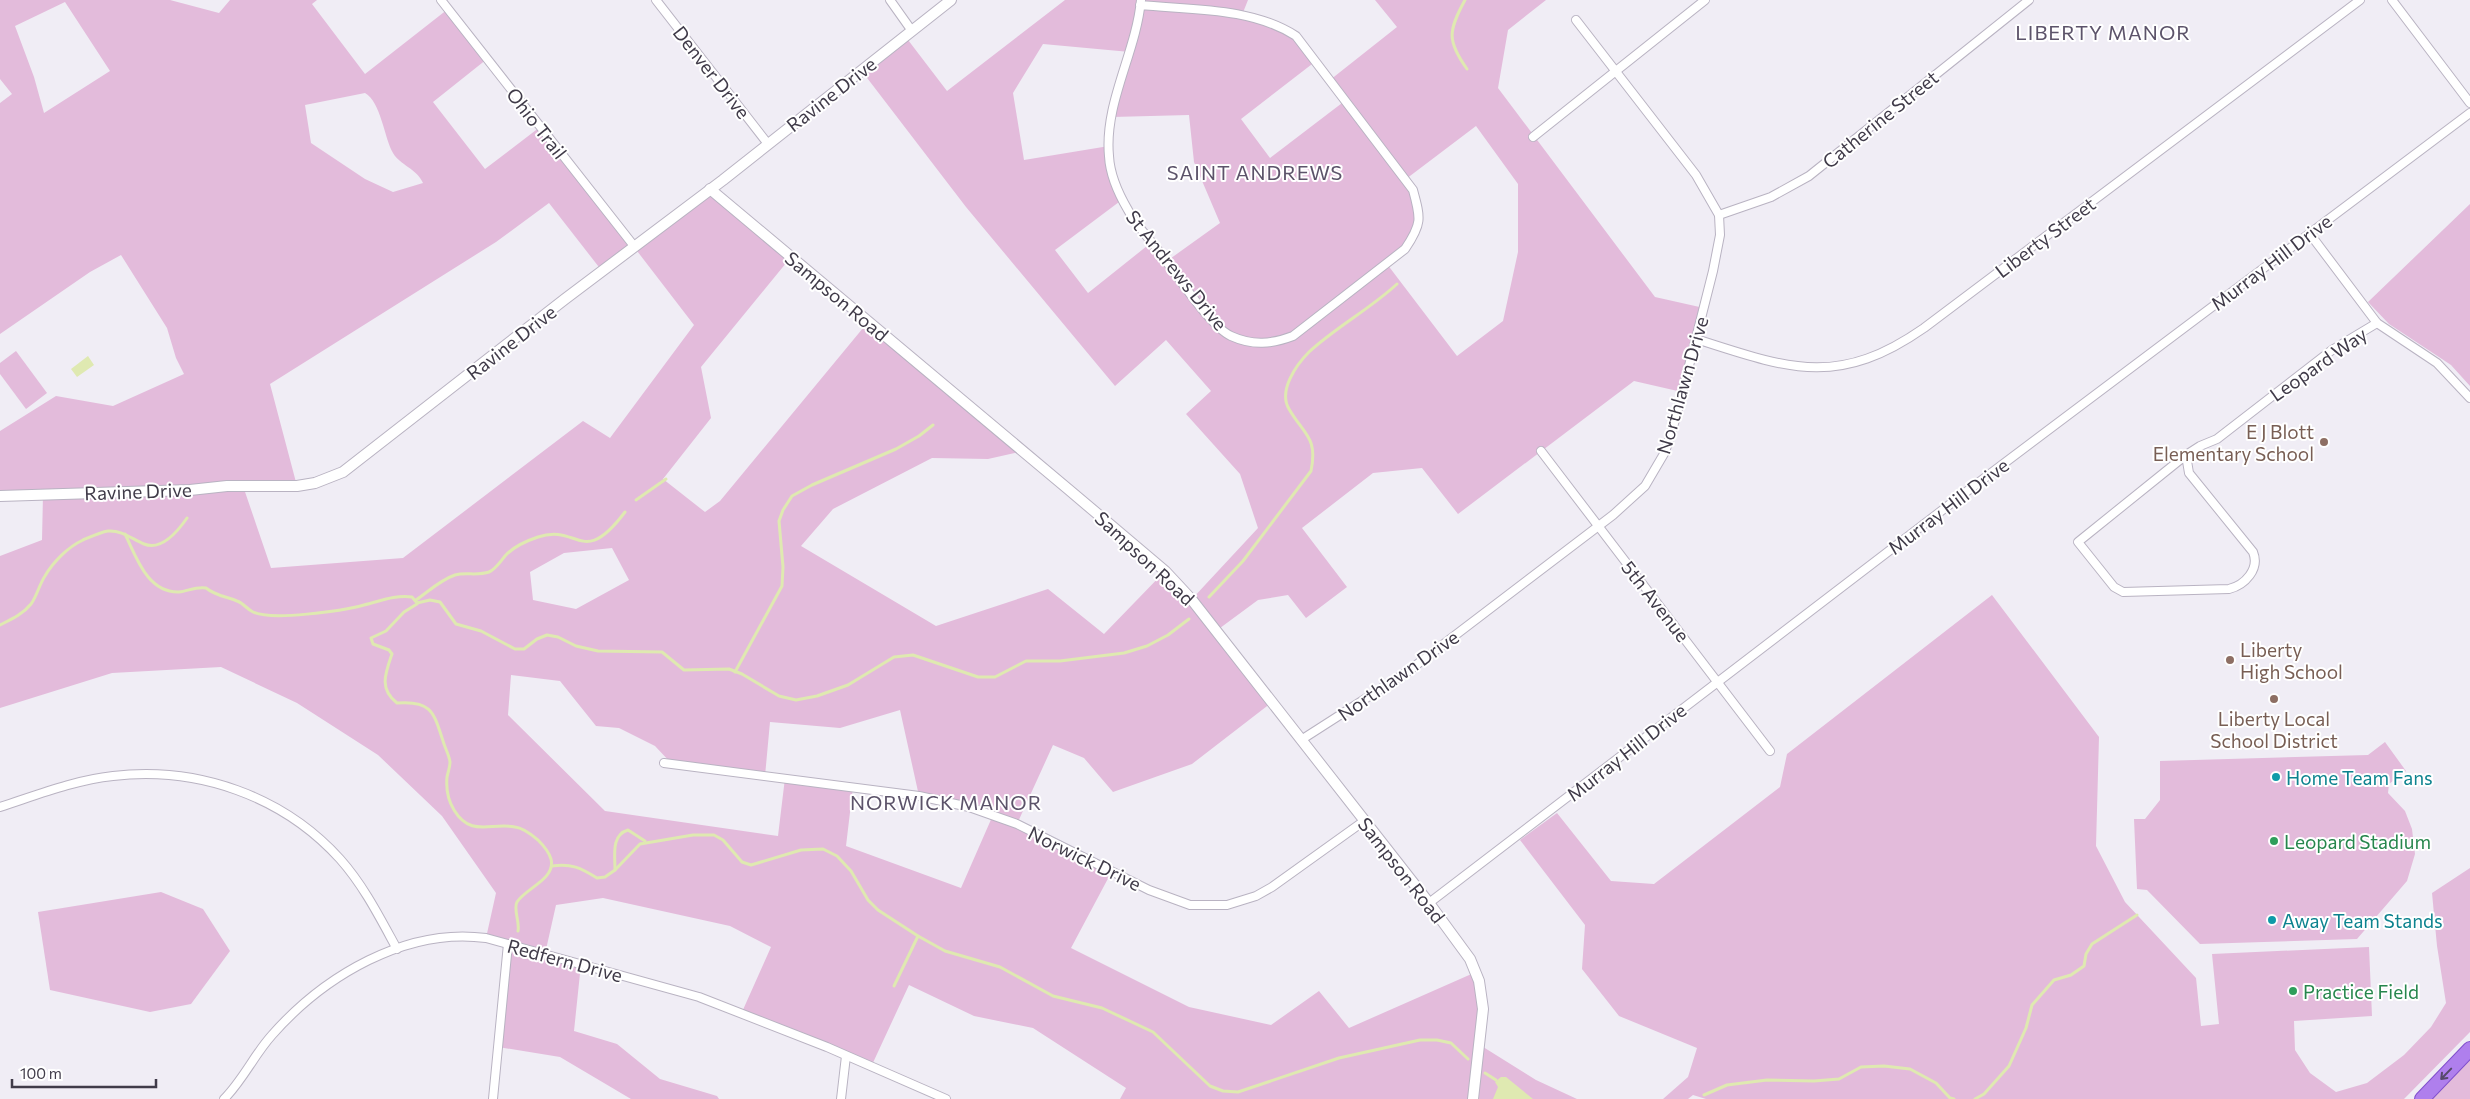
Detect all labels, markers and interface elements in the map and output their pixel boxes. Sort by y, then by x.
district label: LIBERTY MANOR [2015,20,2191,44]
street label: Denver Drive [669,21,755,123]
street label: Ravine Drive [782,52,880,136]
street label: Catherine Street [1817,65,1943,173]
street label: Ohio Trail [502,83,572,163]
district label: SAINT ANDREWS [1167,160,1343,184]
street label: Liberty Street [1990,192,2100,282]
street label: St Andrews Drive [1122,205,1232,335]
street label: Murray Hill Drive [2206,209,2336,315]
street label: Sampson Road [781,246,893,346]
street label: Ravine Drive [462,300,560,384]
street label: Northlawn Drive [1651,314,1713,456]
street label: Leopard Way [2265,322,2371,406]
place label: E J Blott Elementary School [2153,420,2314,465]
marker: E J Blott Elementary School [2318,436,2330,448]
street label: Murray Hill Drive [1883,453,2013,559]
street label: Ravine Drive [84,478,192,504]
street label: Sampson Road [1090,506,1200,610]
street label: 5th Avenue [1617,556,1695,646]
street label: Northlawn Drive [1333,625,1463,725]
place label: Liberty High School [2240,638,2343,683]
marker: Liberty High School [2224,654,2236,666]
marker: Liberty Local School District [2268,693,2280,705]
street label: Murray Hill Drive [1562,698,1690,806]
place label: Liberty Local School District [2210,707,2338,752]
place label: Home Team Fans [2286,766,2433,789]
marker: Home Team Fans [2270,771,2282,783]
district label: NORWICK MANOR [850,790,1042,814]
street label: Sampson Road [1354,813,1450,927]
street label: Norwick Drive [1025,821,1145,895]
place label: Leopard Stadium [2284,830,2431,853]
marker: Leopard Stadium [2268,835,2280,847]
place label: Away Team Stands [2282,909,2443,932]
marker: Away Team Stands [2266,914,2278,926]
street label: Redfern Drive [505,934,625,986]
place label: Practice Field [2303,980,2419,1003]
marker: Practice Field [2287,985,2299,997]
scale bar [12,1056,156,1088]
text: 100 m [20,1064,62,1082]
one-way arrow [2440,1068,2452,1080]

